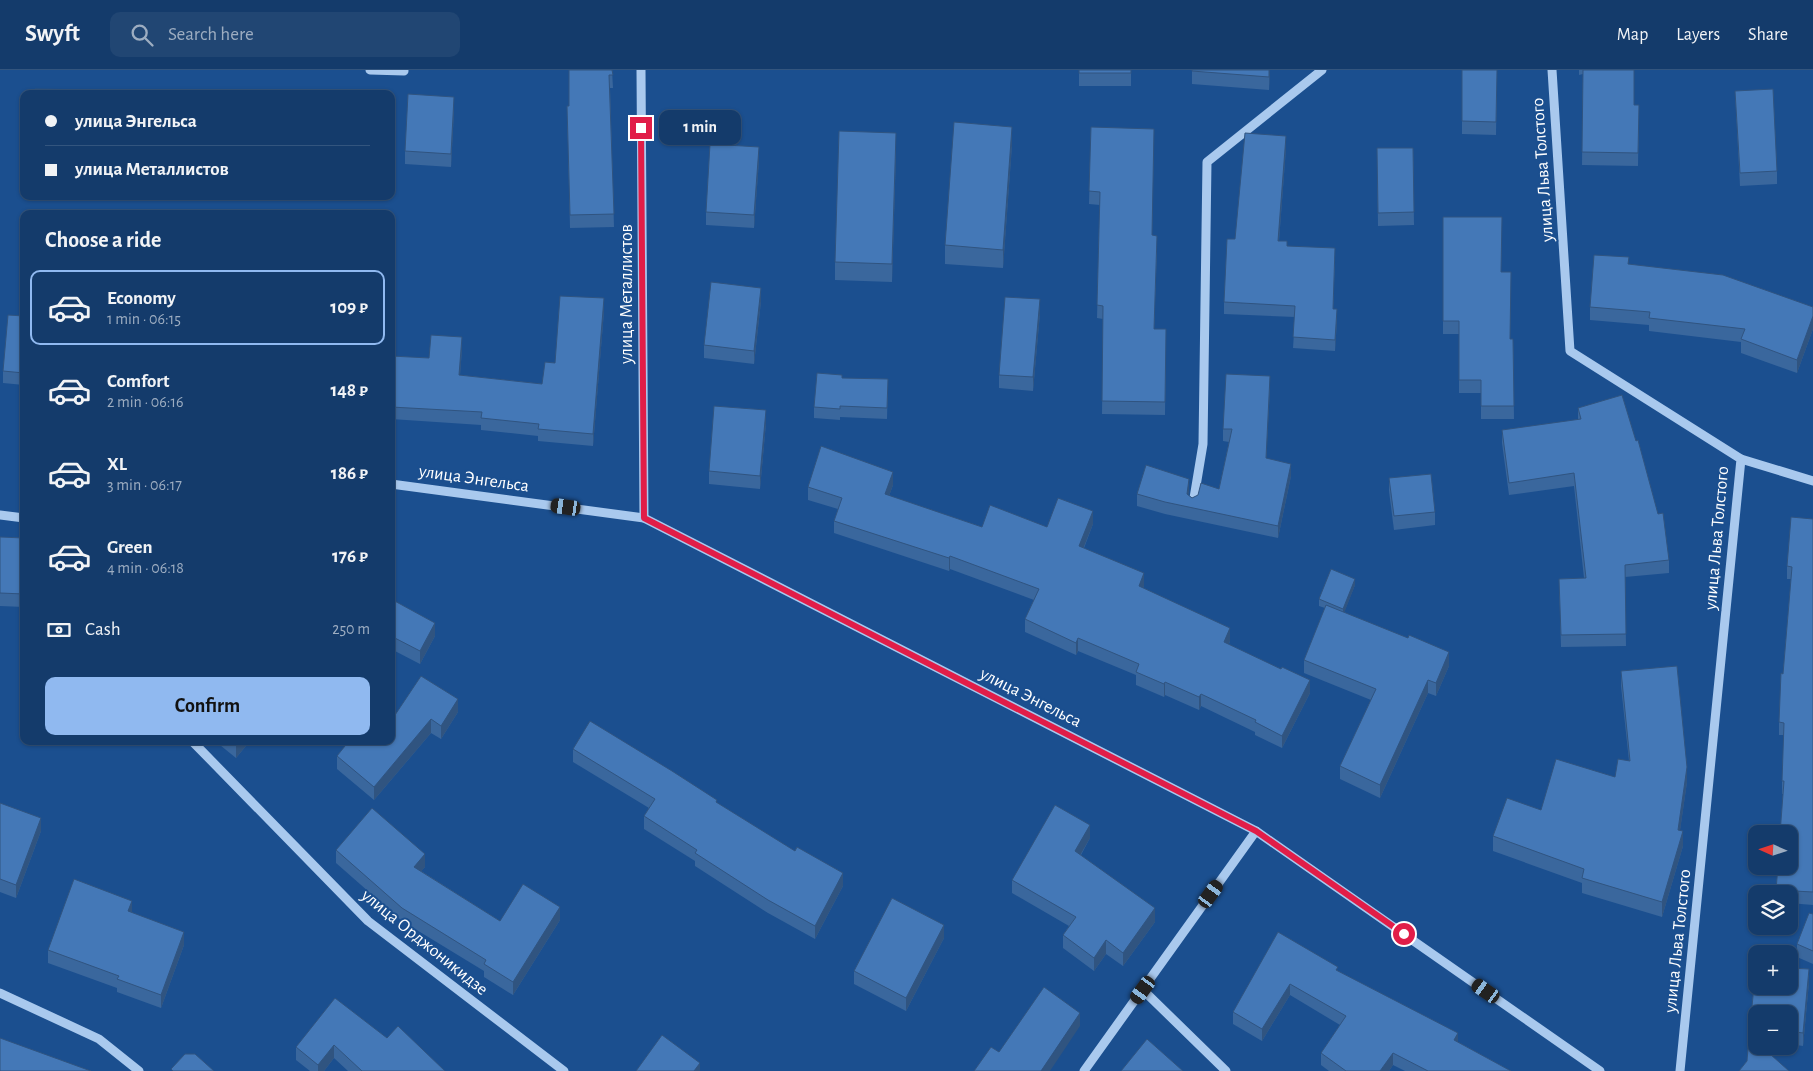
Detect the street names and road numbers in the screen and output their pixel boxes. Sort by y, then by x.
street label: улица Льва Толстого [1529,97,1557,244]
street label: улица Металлистов [618,224,636,365]
street label: улица Энгельса [417,462,530,496]
street label: улица Льва Толстого [1702,465,1732,612]
street label: улица Энгельса [976,664,1084,731]
street label: улица Льва Толстого [1661,868,1694,1015]
street label: улица Орджоникидзе [357,886,491,999]

